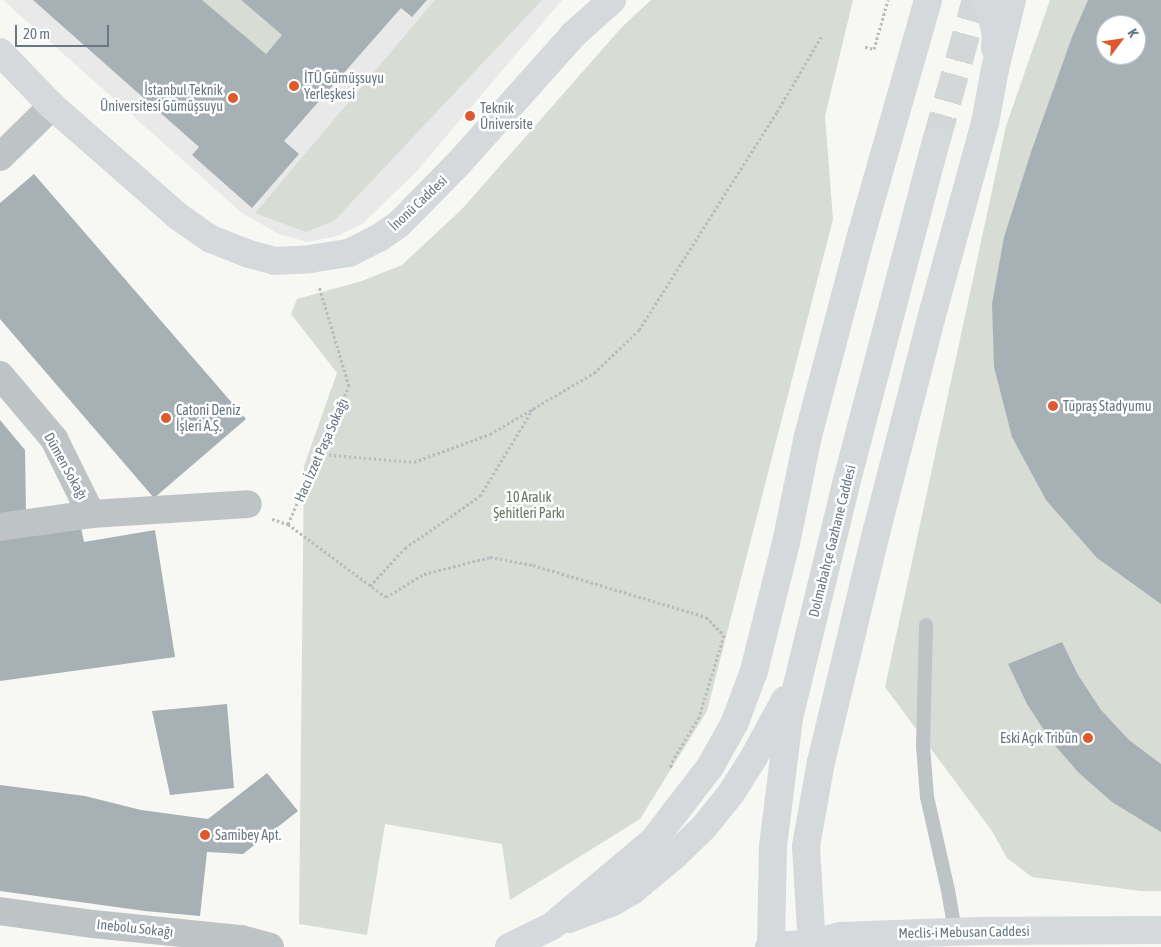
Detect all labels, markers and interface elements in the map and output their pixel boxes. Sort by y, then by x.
scale bar [18,15,111,47]
north arrow [1096,15,1146,65]
text: 20 m [23,25,50,42]
text: K [1124,26,1142,40]
place label: İTÜ Gümüşsuyu Yerleşkesi [304,70,384,102]
marker: İTÜ Gümüşsuyu Yerleşkesi [288,80,300,92]
place label: İstanbul Teknik Üniversitesi Gümüşsuyu [100,82,223,114]
marker: İstanbul Teknik Üniversitesi Gümüşsuyu [227,92,239,104]
place label: Teknik Üniversite [480,100,533,132]
marker: Teknik Üniversite [464,110,476,122]
street label: İnonü Caddesi [386,172,450,234]
street label: Hacı İzzet Paşa Sokağı [291,396,351,504]
place label: Tüpraş Stadyumu [1063,398,1151,414]
marker: Tüpraş Stadyumu [1047,400,1059,412]
place label: Catoni Deniz İşleri A.Ş. [176,402,240,434]
marker: Catoni Deniz İşleri A.Ş. [160,412,172,424]
street label: Dümen Sokağı [41,430,91,502]
street label: Dolmabahçe Gazhane Caddesi [805,463,859,619]
park label: 10 Aralık Şehitleri Parkı [493,489,565,522]
place label: Eski Açık Tribün [1000,730,1078,746]
marker: Eski Açık Tribün [1082,732,1094,744]
place label: Samibey Apt. [215,827,281,843]
marker: Samibey Apt. [199,829,211,841]
street label: Inebolu Sokağı [96,916,174,940]
street label: Meclis-i Mebusan Caddesi [898,922,1030,942]

